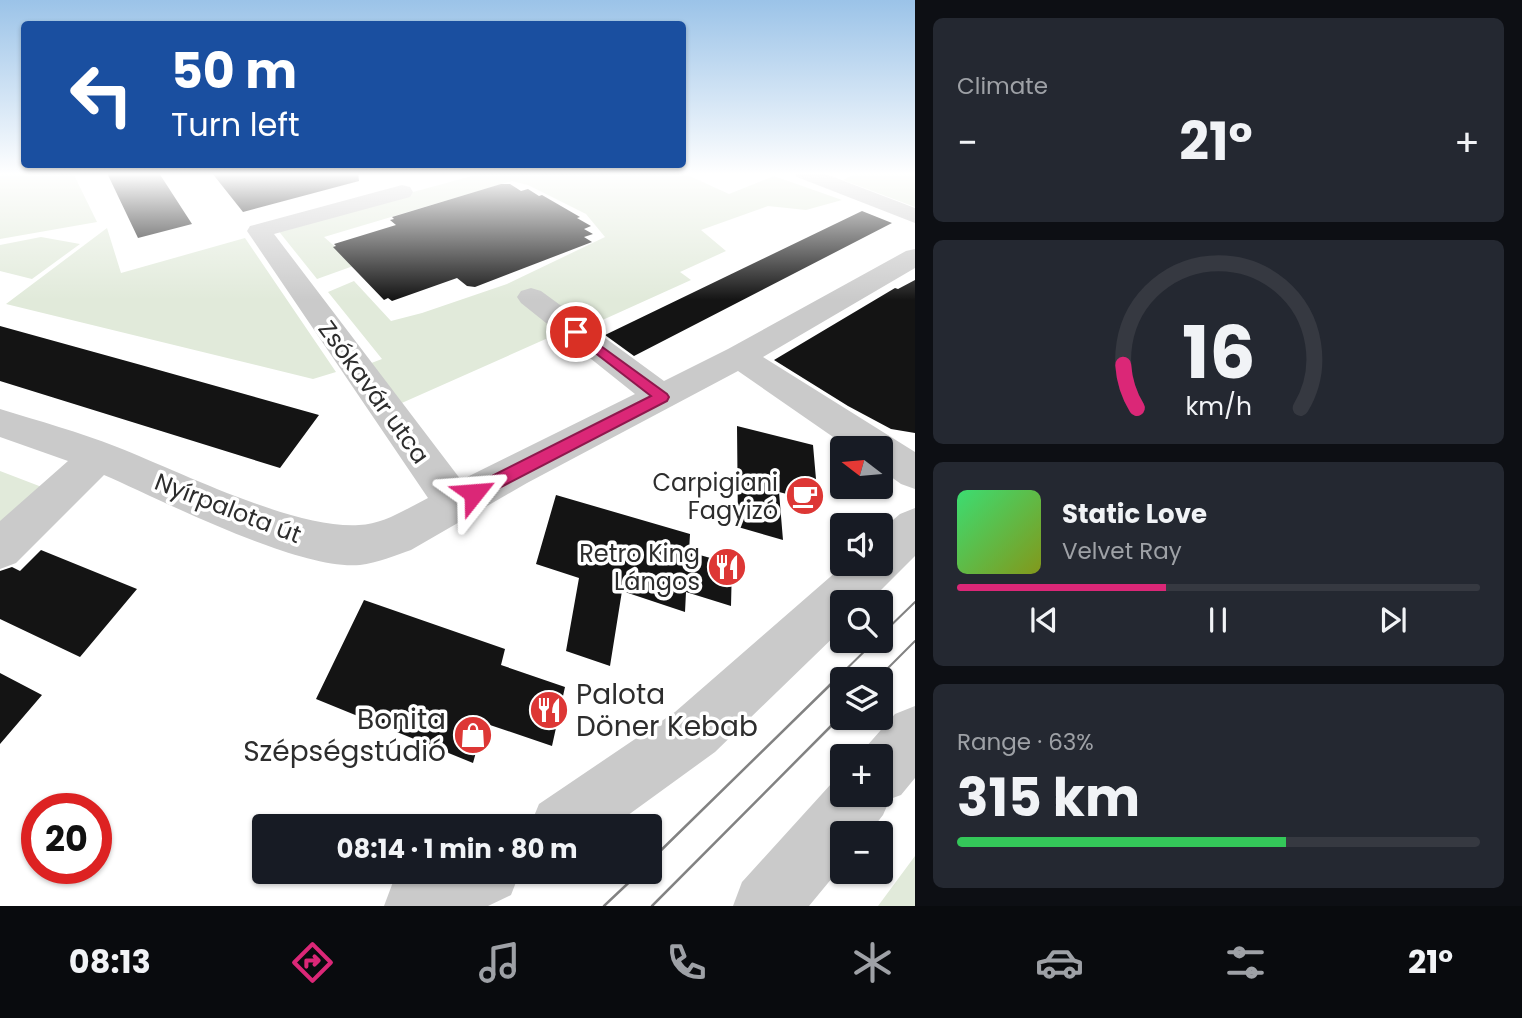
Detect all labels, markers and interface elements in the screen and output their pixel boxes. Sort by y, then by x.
text: 50 m [171,37,297,105]
icon: left [56,49,147,140]
text: Climate [957,70,1048,102]
text: Turn left [171,102,300,147]
text: 21° [1179,105,1253,178]
text: − [957,116,978,169]
text: + [1454,116,1480,169]
pin [546,302,606,362]
text: 16 [1182,302,1255,403]
icon: arrive [557,313,595,351]
street label: Zsókavár utca [311,314,437,470]
text: km/h [1185,389,1252,424]
north arrow [830,436,892,499]
map controls [830,436,893,884]
position arrow [437,456,511,530]
street label: Nyírpalota út [150,465,306,551]
place label: Carpigiani Fagyizó [653,466,778,527]
cafe icon: Carpigiani Fagyizó [784,475,826,517]
text: Static Love [1062,496,1207,532]
button: sound [830,513,893,576]
text: Velvet Ray [1062,535,1182,567]
place label: Retro King Lángos [579,537,700,598]
restaurant icon: Retro King Lángos [706,546,748,588]
button: search [830,590,893,653]
icon: previous [1025,601,1063,639]
icon: pause [1199,601,1237,639]
icon: next [1374,601,1412,639]
button: layers [830,667,893,730]
place label: Palota Döner Kebab [576,675,758,746]
restaurant icon: Palota Döner Kebab [528,689,570,731]
place label: Bonita Szépségstúdió [243,700,446,771]
shop icon: Bonita Szépségstúdió [452,714,494,756]
text: Range · 63% [957,726,1094,758]
button: + [830,744,893,807]
text: 315 km [957,761,1140,834]
speed limit sign: 20 [21,793,112,884]
button: − [830,821,893,884]
text: 08:14 · 1 min · 80 m [336,831,578,867]
icon: directions [288,938,337,987]
icon: music [475,938,524,987]
icon: phone [662,938,711,987]
icon: climate [848,938,897,987]
icon: car [1035,938,1084,987]
icon: filters [1221,938,1270,987]
text: 08:13 [69,939,151,984]
text: 21° [1408,939,1453,984]

